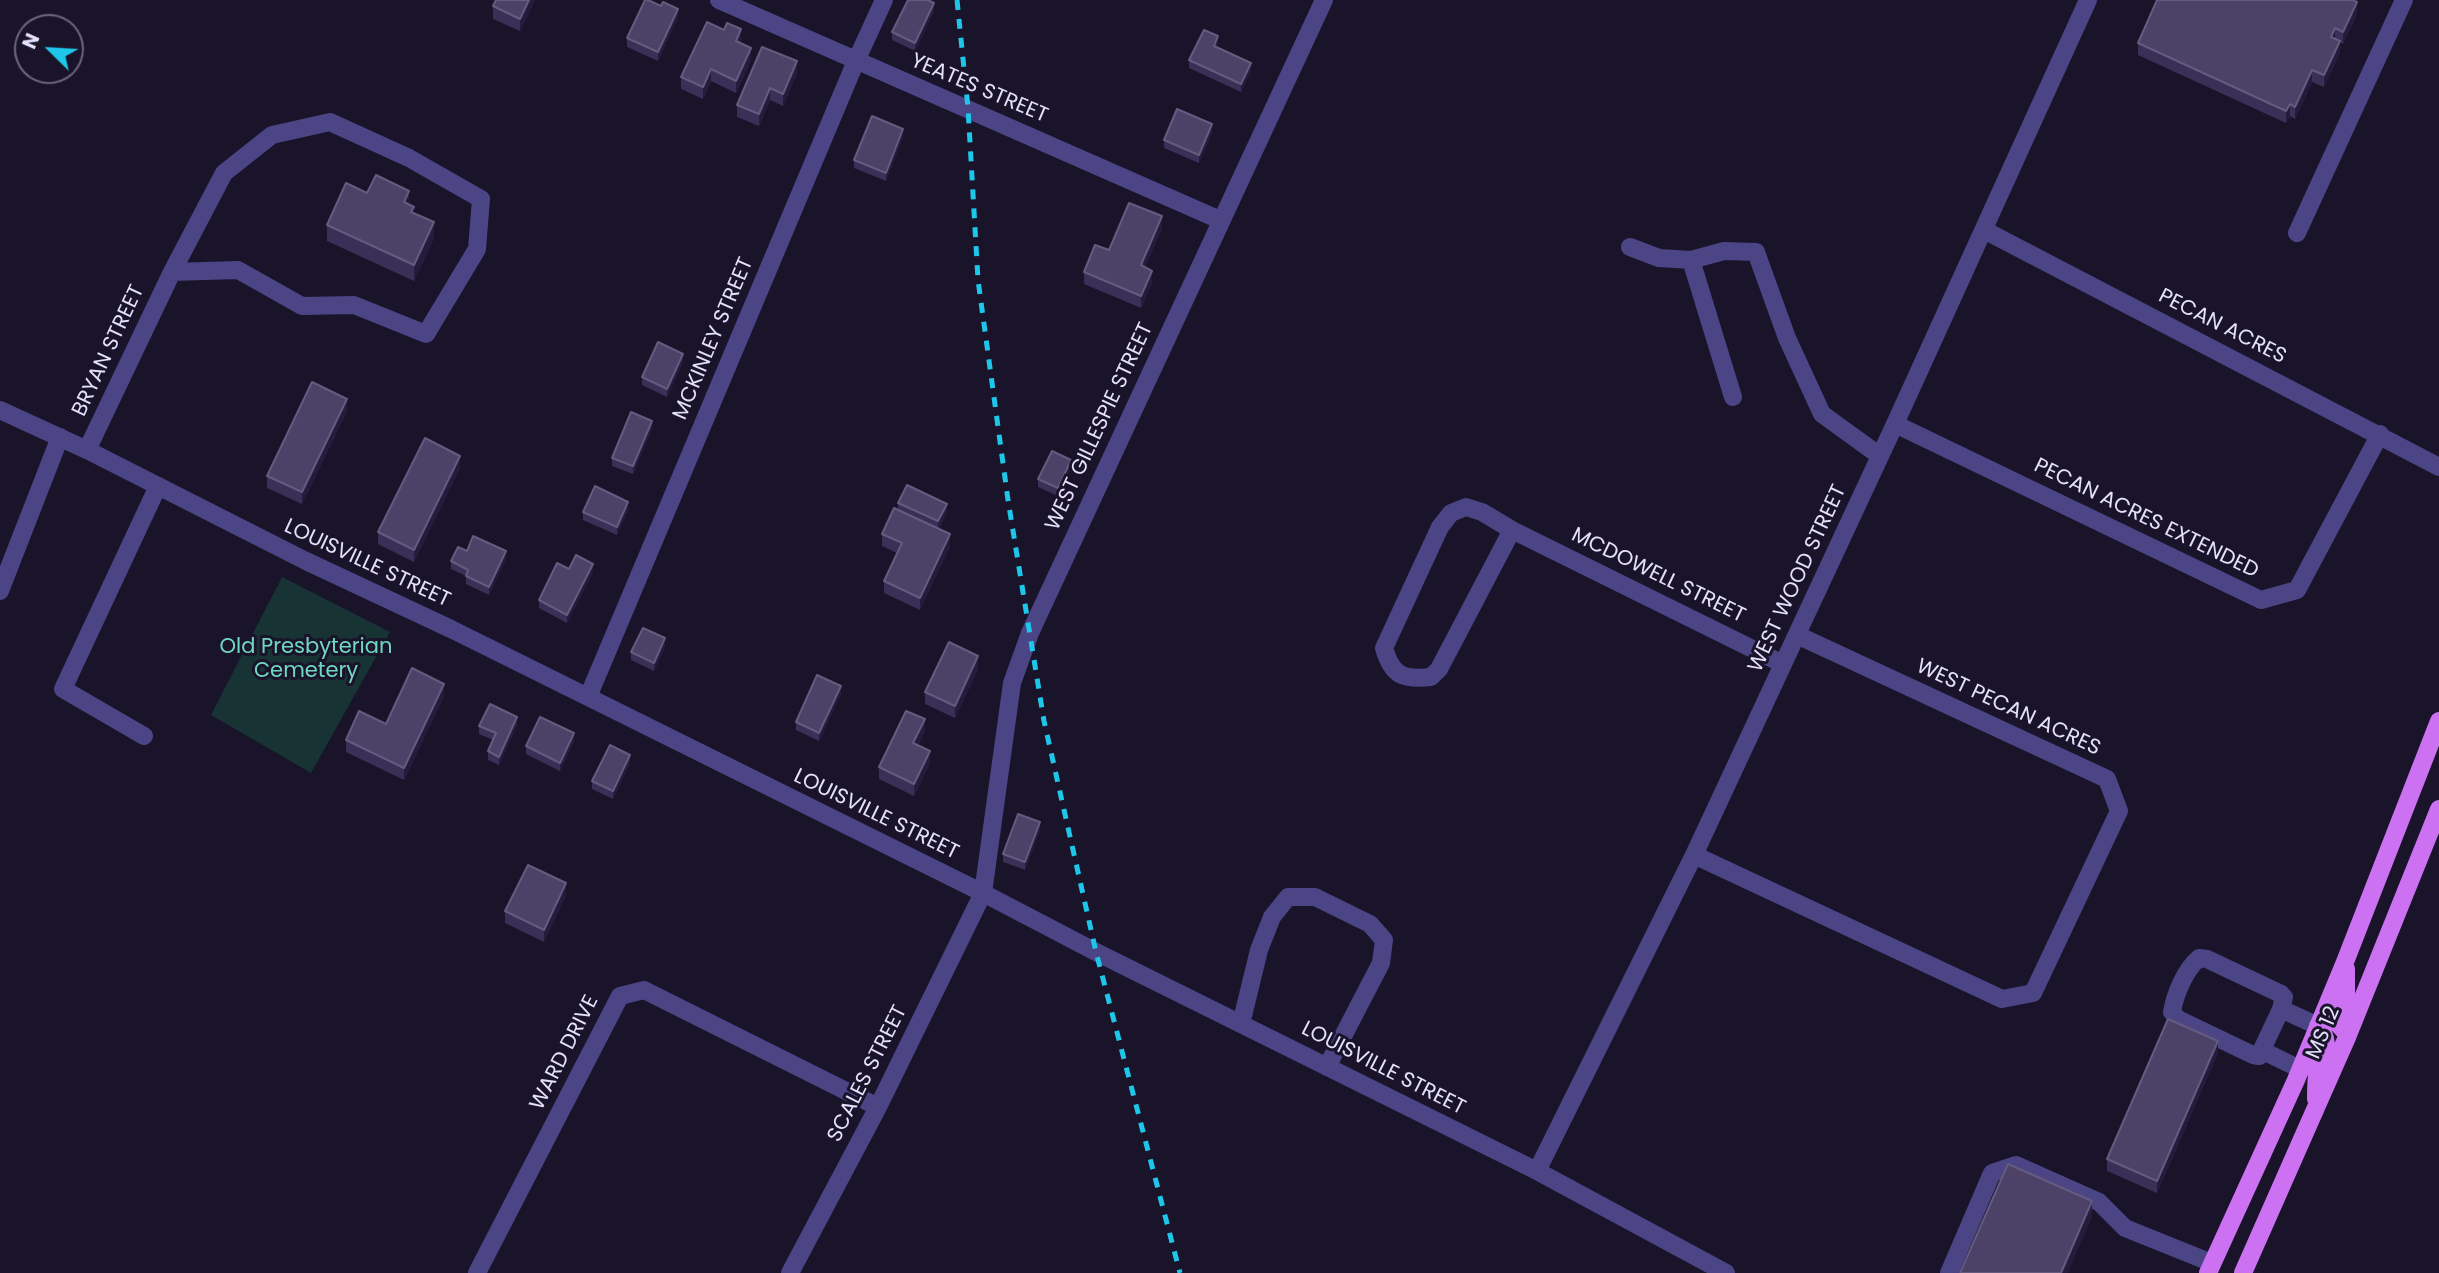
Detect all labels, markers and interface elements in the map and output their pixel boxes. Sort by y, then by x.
north arrow [14,14,84,84]
text: N [16,29,46,53]
street label: YEATES STREET [907,49,1051,129]
street label: MCKINLEY STREET [668,254,760,424]
street label: BRYAN STREET [68,281,150,421]
street label: PECAN ACRES [2154,284,2290,370]
street label: WEST GILLESPIE STREET [1041,319,1159,535]
street label: PECAN ACRES EXTENDED [2030,454,2262,584]
street label: WEST WOOD STREET [1743,481,1853,677]
street label: LOUISVILLE STREET [280,514,454,614]
street label: MCDOWELL STREET [1567,523,1749,629]
park label: Old Presbyterian Cemetery [220,635,392,685]
street label: WEST PECAN ACRES [1912,654,2104,762]
street label: LOUISVILLE STREET [789,764,963,866]
street label: WARD DRIVE [525,991,605,1115]
street label: SCALES STREET [823,1002,913,1146]
street label: MS 12 [2302,1003,2346,1063]
street label: LOUISVILLE STREET [1297,1017,1469,1121]

